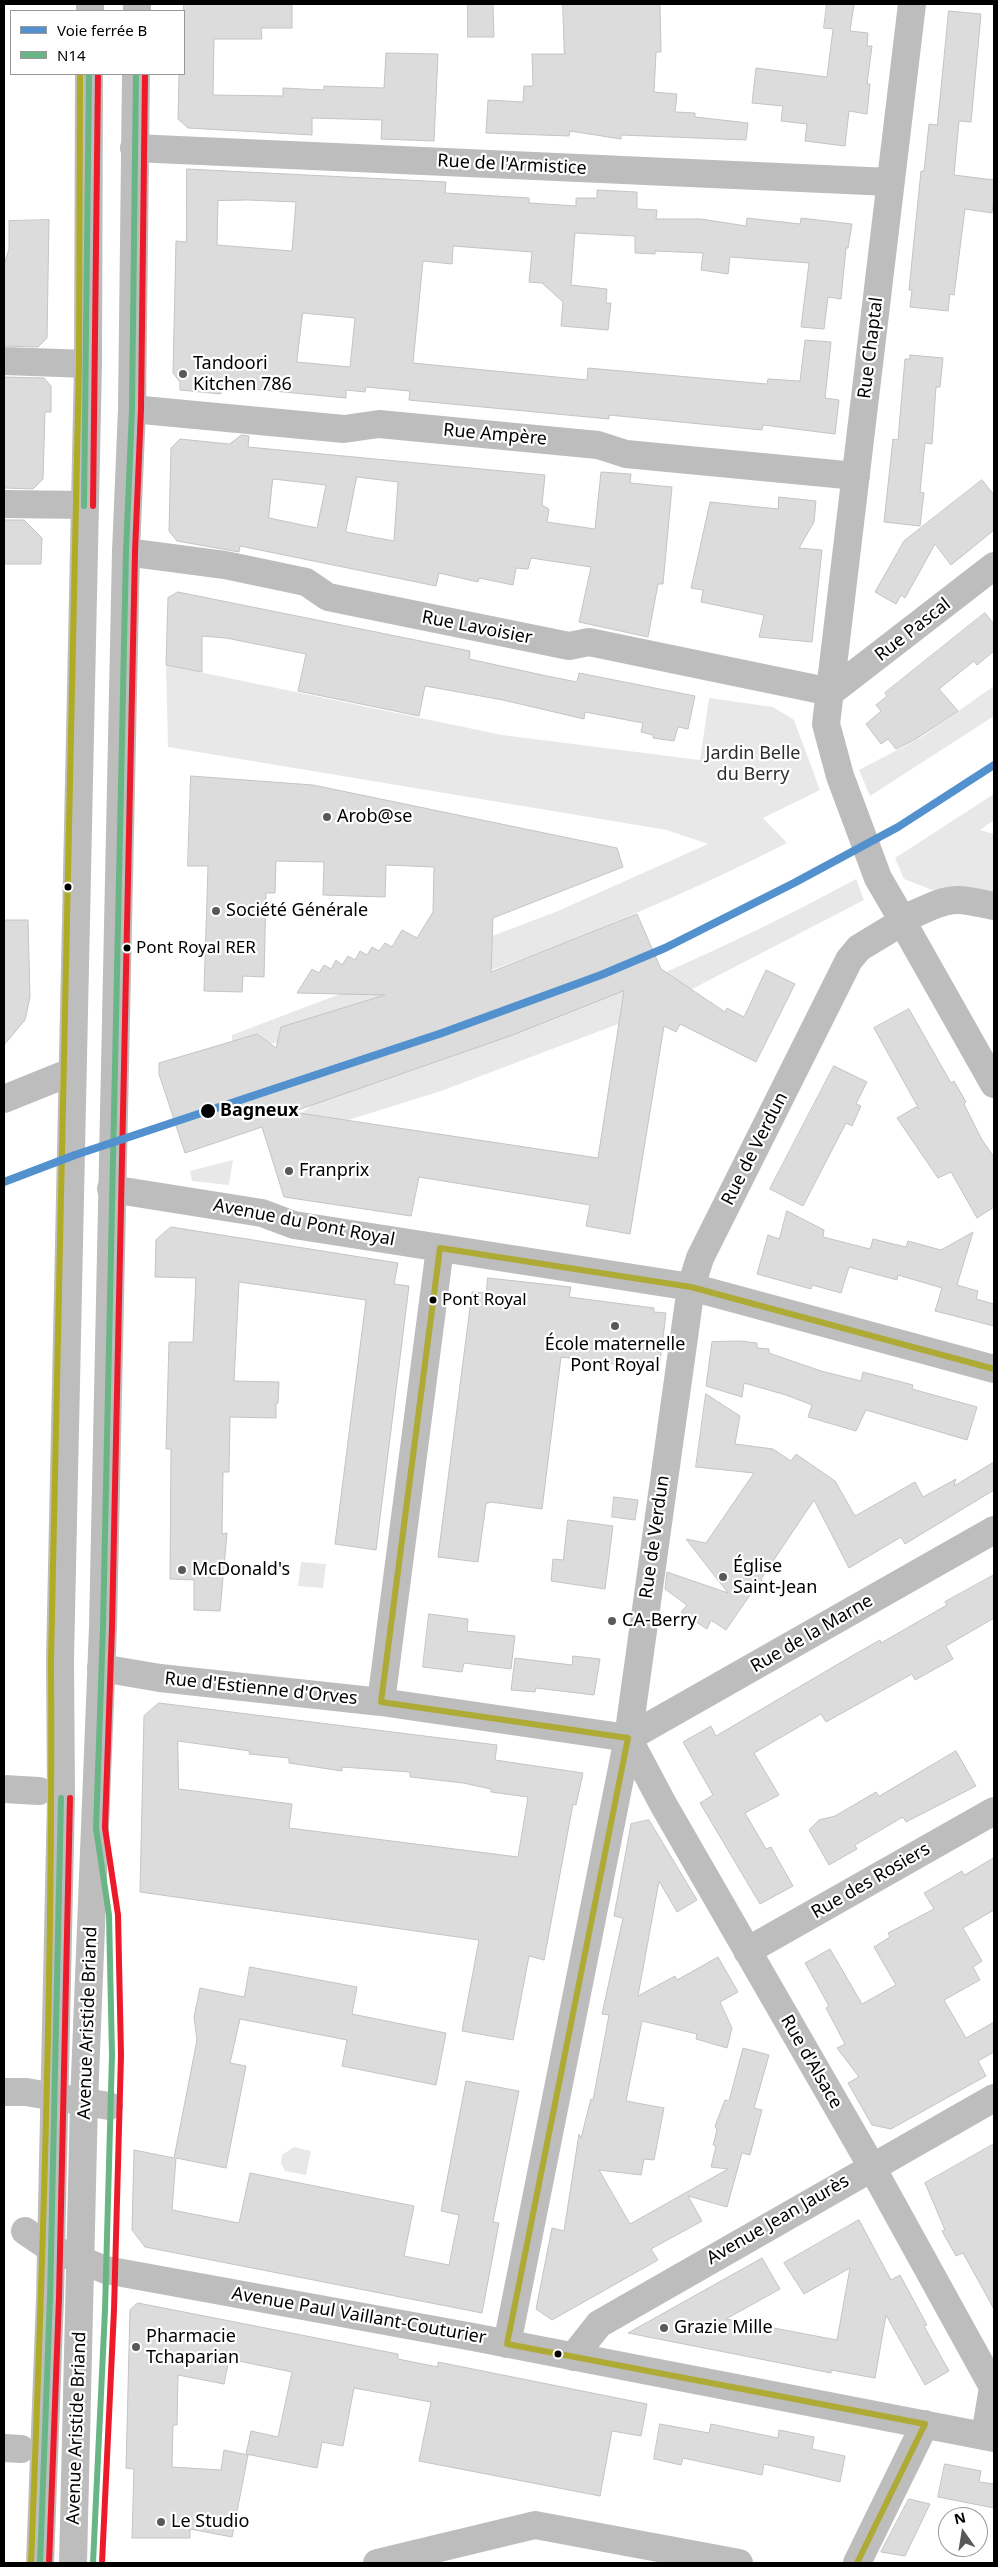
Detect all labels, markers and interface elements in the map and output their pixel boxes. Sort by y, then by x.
legend [10,10,185,75]
text: Voie ferrée B [57,20,147,40]
text: N14 [57,45,86,65]
street label: Rue de l'Armistice [437,150,587,180]
street label: Rue Chaptal [854,296,888,400]
place label: Tandoori Kitchen 786 [193,353,292,396]
marker: Tandoori Kitchen 786 [177,368,189,380]
street label: Rue Ampère [442,420,548,450]
street label: Rue Pascal [871,594,955,666]
street label: Rue Lavoisier [420,607,534,649]
park label: Jardin Belle du Berry [706,743,800,786]
place label: Arob@se [337,806,412,828]
marker: Arob@se [321,811,333,823]
unlabelled marker [63,882,73,892]
place label: Société Générale [226,900,368,922]
marker: Société Générale [210,905,222,917]
place label: Pont Royal RER [136,938,256,958]
marker: Pont Royal RER [122,943,132,953]
street label: Rue de Verdun [717,1089,793,1209]
place label: Bagneux [220,1100,299,1122]
marker: Bagneux [199,1102,217,1120]
place label: Franprix [299,1160,369,1182]
marker: Franprix [283,1165,295,1177]
street label: Avenue du Pont Royal [211,1195,397,1251]
place label: Pont Royal [442,1290,527,1310]
marker: Pont Royal [428,1295,438,1305]
marker: École maternelle Pont Royal [609,1320,621,1332]
place label: École maternelle Pont Royal [545,1334,685,1376]
street label: Rue de Verdun [636,1474,674,1600]
place label: Église Saint-Jean [733,1556,817,1598]
place label: McDonald's [192,1559,290,1581]
marker: McDonald's [176,1564,188,1576]
marker: Église Saint-Jean [717,1571,729,1583]
street label: Rue de la Marne [747,1590,877,1678]
place label: CA-Berry [622,1610,697,1632]
marker: CA-Berry [606,1615,618,1627]
street label: Rue d'Estienne d'Orves [163,1668,359,1710]
street label: Rue des Rosiers [808,1838,934,1924]
street label: Avenue Aristide Briand [74,1926,102,2120]
street label: Rue d'Alsace [775,2011,847,2113]
street label: Avenue Jean Jaurès [703,2170,853,2270]
street label: Avenue Paul Vaillant-Couturier [230,2283,488,2349]
place label: Grazie Mille [674,2317,773,2339]
marker: Grazie Mille [658,2322,670,2334]
place label: Pharmacie Tchaparian [146,2326,239,2368]
street label: Avenue Aristide Briand [63,2331,91,2525]
marker: Pharmacie Tchaparian [130,2341,142,2353]
unlabelled marker [553,2349,563,2359]
north arrow [938,2507,988,2557]
text: N [952,2507,967,2528]
place label: Le Studio [171,2511,249,2533]
marker: Le Studio [155,2516,167,2528]

